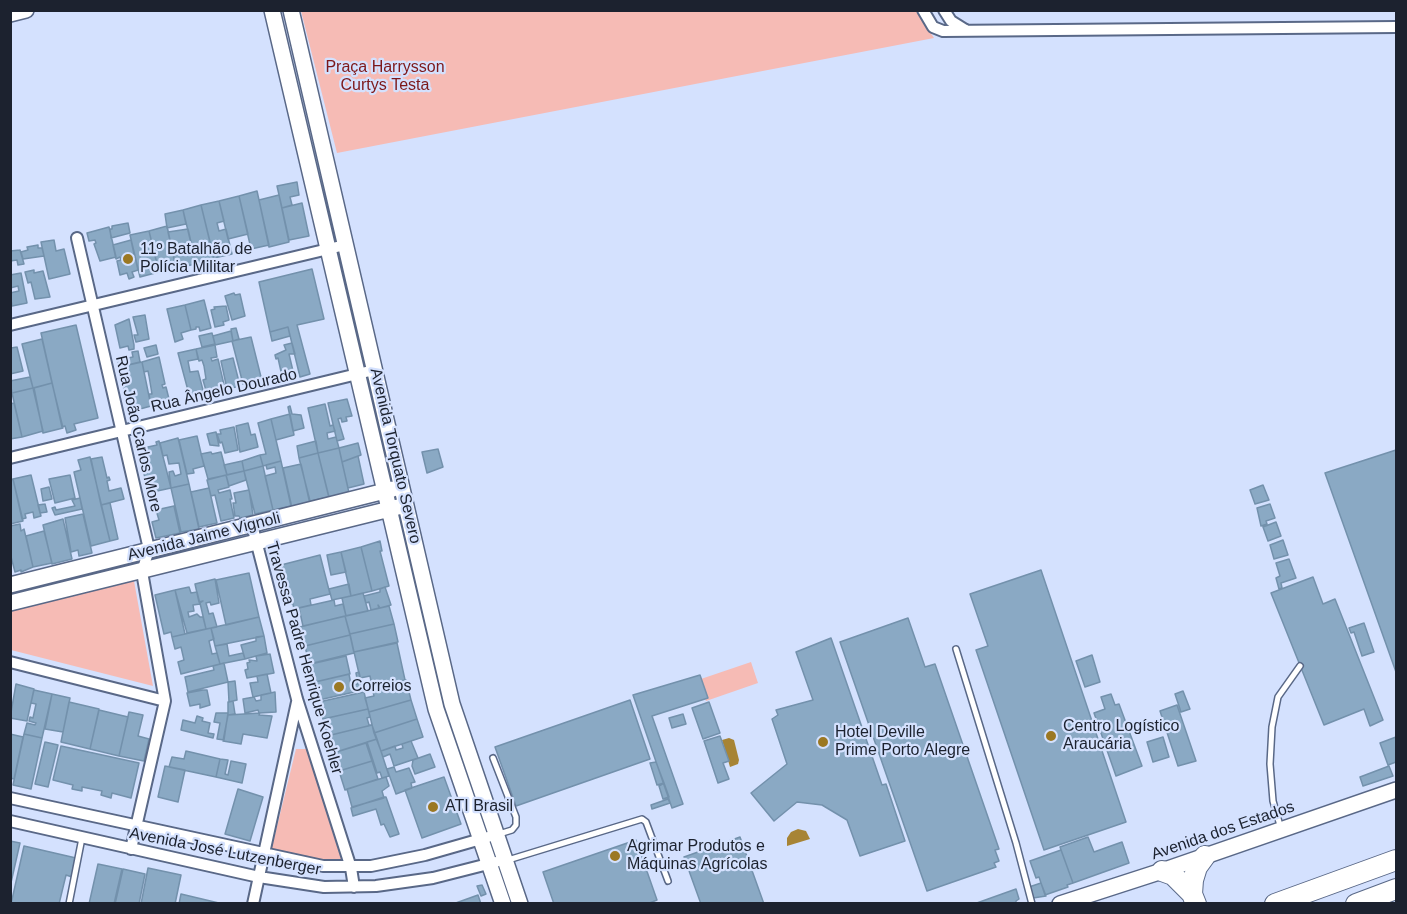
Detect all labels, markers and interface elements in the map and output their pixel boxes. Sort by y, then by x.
park label: Praça Harrysson Curtys Testa [325,58,445,96]
place label: 11º Batalhão de Polícia Militar [140,240,252,278]
marker: 11º Batalhão de Polícia Militar [121,252,135,266]
street label: Rua João Carlos More [111,354,165,514]
street label: Rua Ângelo Dourado [149,365,299,417]
street label: Avenida Torquato Severo [365,366,425,546]
street label: Avenida Jaime Vignoli [126,509,282,565]
street label: Travessa Padre Henrique Koehler [262,539,346,777]
place label: Correios [351,677,411,697]
marker: Correios [332,680,346,694]
place label: Centro Logístico Araucária [1063,717,1180,755]
place label: Hotel Deville Prime Porto Alegre [835,723,970,761]
marker: Centro Logístico Araucária [1044,729,1058,743]
marker: Hotel Deville Prime Porto Alegre [816,735,830,749]
place label: ATI Brasil [445,797,513,817]
street label: Avenida dos Estados [1149,798,1297,864]
marker: ATI Brasil [426,800,440,814]
street label: Avenida José Lutzenberger [128,824,322,880]
place label: Agrimar Produtos e Máquinas Agrícolas [627,837,768,875]
marker: Agrimar Produtos e Máquinas Agrícolas [608,849,622,863]

